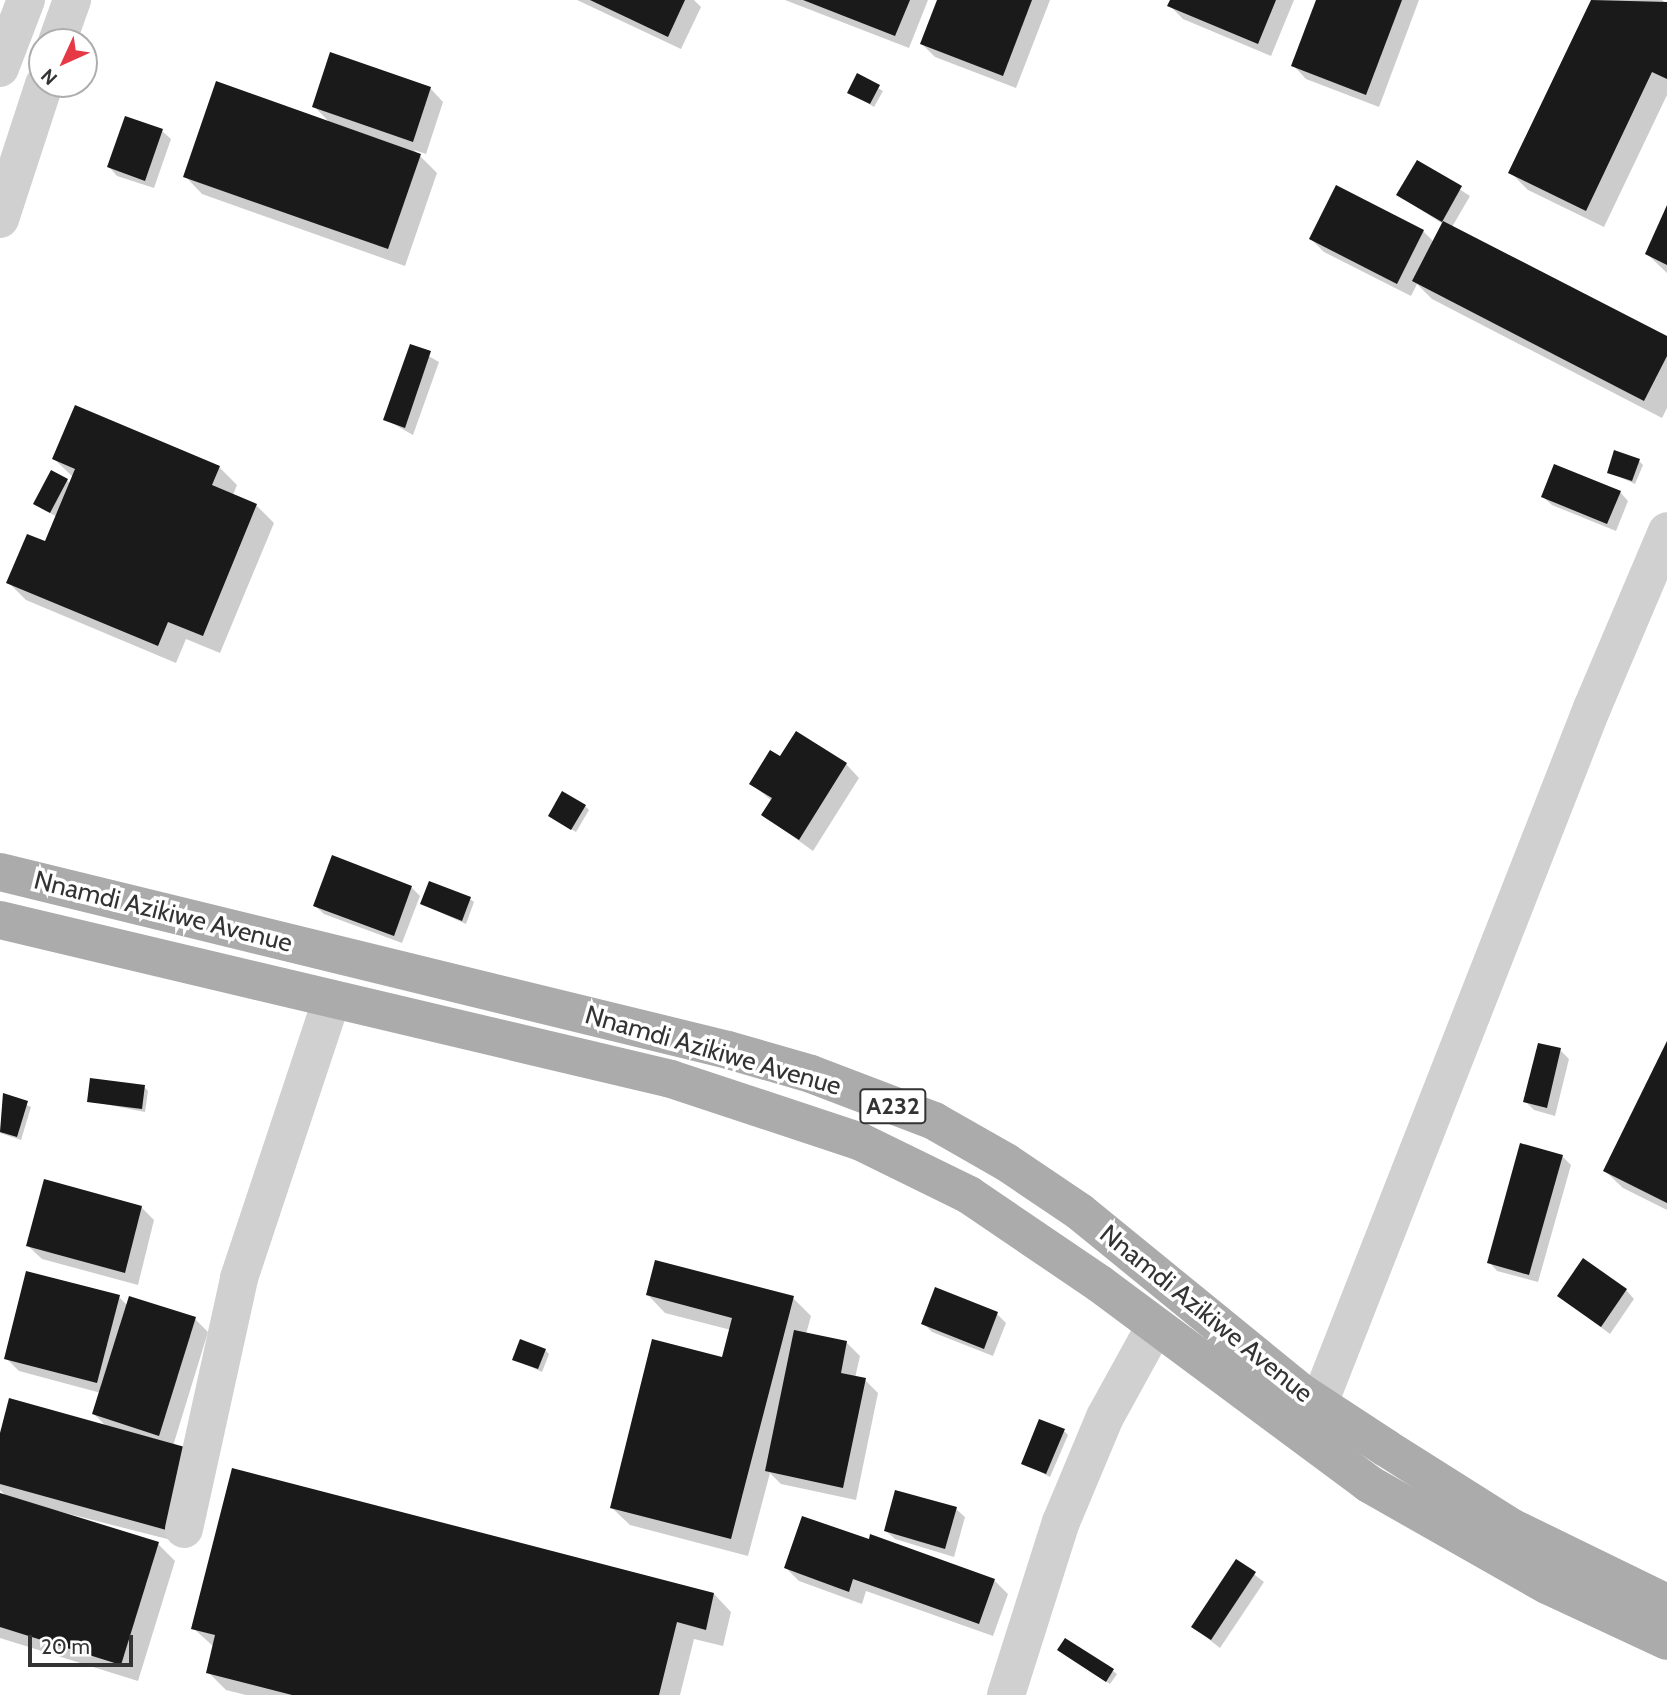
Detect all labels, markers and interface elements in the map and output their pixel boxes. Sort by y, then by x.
north arrow [28,28,98,98]
text: N [36,64,62,90]
street label: Nnamdi Azikiwe Avenue [31,865,295,959]
street label: Nnamdi Azikiwe Avenue [581,999,845,1103]
road number: A232 [858,1086,928,1126]
street label: Nnamdi Azikiwe Avenue [1093,1219,1319,1409]
scale bar [32,1622,136,1666]
text: 20 m [41,1634,90,1659]

